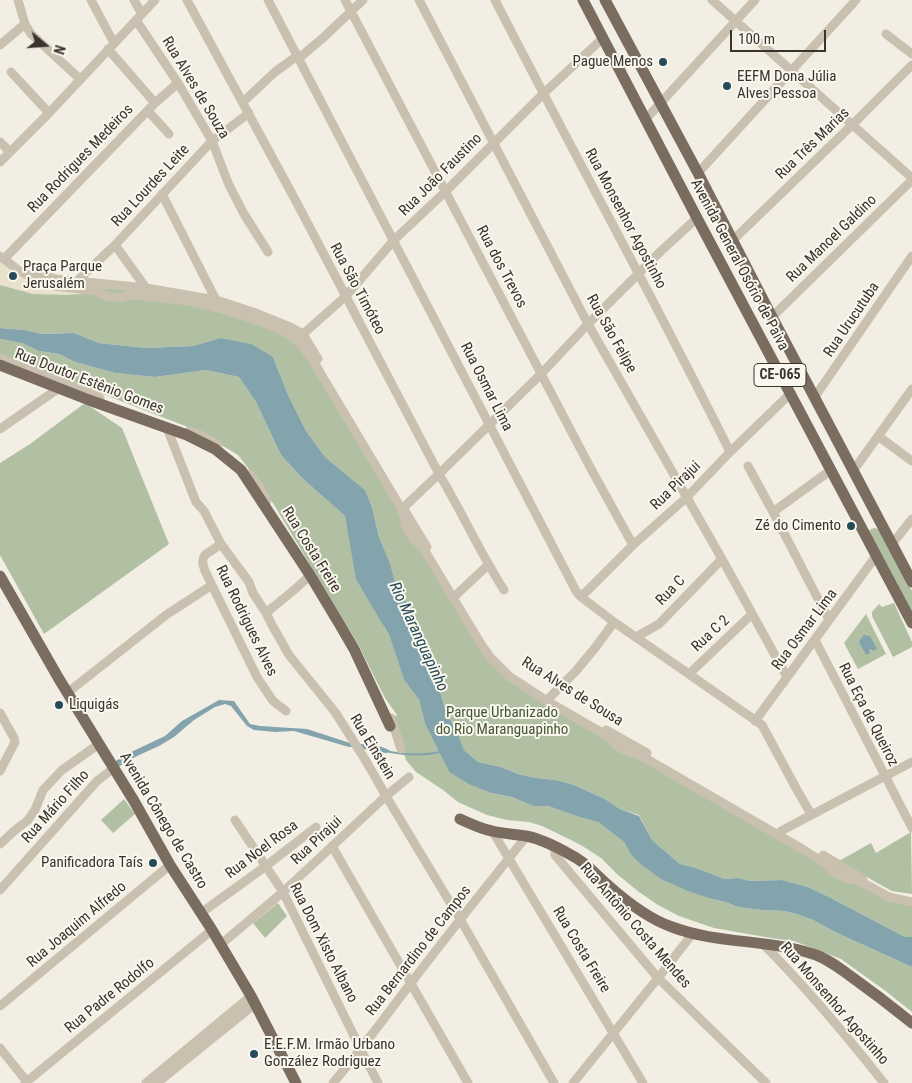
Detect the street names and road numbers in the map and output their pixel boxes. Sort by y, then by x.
street label: Rua Alves de Souza [157,34,233,142]
street label: Rua Rodrigues Medeiros [25,101,137,217]
street label: Rua Três Marias [772,104,854,184]
street label: Rua João Faustino [396,130,486,220]
street label: Rua Lourdes Leite [108,141,194,231]
street label: Rua Monsenhor Agostinho [580,146,670,292]
street label: Avenida General Osório de Paiva [686,176,792,354]
street label: Rua Manoel Galdino [783,191,881,287]
street label: Rua dos Trevos [472,223,530,311]
street label: Rua São Timóteo [325,240,389,338]
street label: Rua Urucutuba [820,279,884,361]
street label: Rua São Felipe [582,292,640,376]
street label: Rua Osmar Lima [456,340,516,434]
street label: Rua Doutor Estênio Gomes [12,345,166,419]
road number: CE-065 [754,364,806,386]
street label: Rua Pirajui [647,458,705,514]
street label: Rua Costa Freire [278,504,344,596]
street label: Rua Rodrigues Alves [211,563,281,679]
street label: Rua C [653,572,689,610]
street label: Rua Osmar Lima [769,586,841,674]
street label: Rua C 2 [688,612,734,656]
street label: Rua Alves de Sousa [518,654,626,730]
street label: Rua Eça de Queiroz [834,660,902,770]
street label: Rua Einstein [345,711,399,783]
street label: Avenida Cônego de Castro [115,750,211,892]
street label: Rua Mário Filho [18,767,94,847]
street label: Rua Pirajui [288,813,346,869]
street label: Rua Noel Rosa [222,817,302,883]
street label: Rua Antônio Costa Mendes [576,860,694,992]
street label: Rua Joaquim Alfredo [24,878,130,972]
street label: Rua Dom Xisto Albano [285,880,361,1006]
street label: Rua Bernardino de Campos [363,882,475,1020]
street label: Rua Costa Freire [548,904,614,996]
street label: Rua Monsenhor Agostinho [776,939,892,1069]
street label: Rua Padre Rodolfo [62,954,158,1038]

